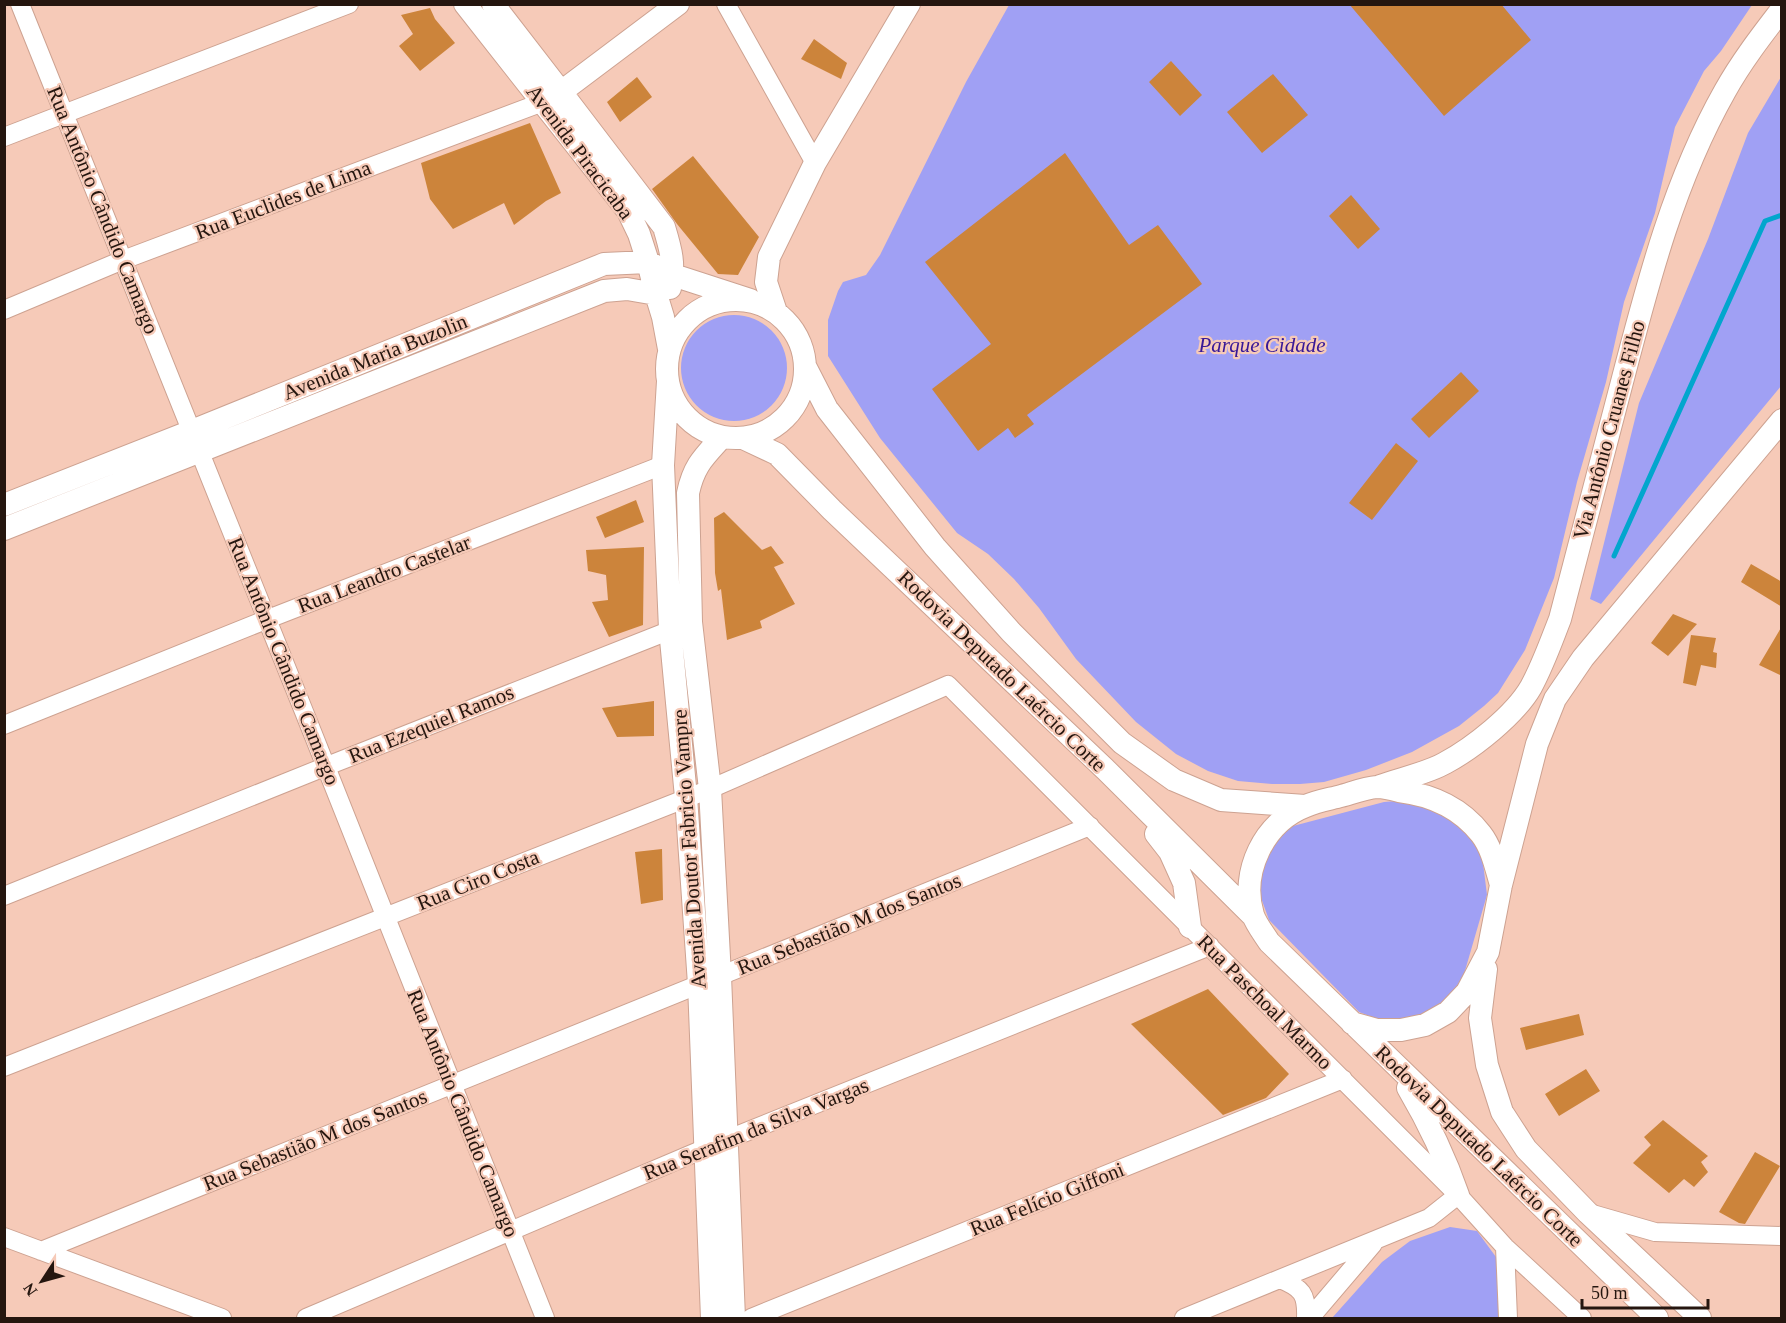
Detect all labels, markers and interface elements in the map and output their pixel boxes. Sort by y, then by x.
street label: Avenida Piracicaba [522,80,639,225]
street label: Rua Antônio Cândido Camargo [42,83,164,337]
street label: Rua Euclides de Lima [192,155,375,245]
street label: Avenida Maria Buzolin [279,309,471,405]
street label: Via Antônio Cruanes Filho [1568,318,1650,542]
park label: Parque Cidade [1198,333,1325,357]
street label: Rua Leandro Castelar [294,530,474,618]
street label: Rua Antônio Cândido Camargo [223,534,345,788]
street label: Rodovia Deputado Laércio Corte [893,565,1111,777]
street label: Rua Ezequiel Ramos [345,680,517,768]
street label: Avenida Doutor Fabricio Vampre [667,709,711,989]
street label: Rua Ciro Costa [413,844,543,915]
street label: Rua Sebastião M dos Santos [734,868,964,980]
street label: Rua Paschoal Marmo [1193,930,1337,1074]
street label: Rua Antônio Cândido Camargo [402,986,524,1240]
street label: Rodovia Deputado Laércio Corte [1370,1040,1588,1252]
street label: Rua Serafim da Silva Vargas [640,1073,872,1185]
street label: Rua Sebastião M dos Santos [200,1084,430,1196]
street label: Rua Felício Giffoni [966,1157,1128,1241]
north arrow [12,1251,72,1311]
scale bar [1582,1272,1708,1310]
text: N [20,1279,41,1299]
text: 50 m [1591,1283,1628,1303]

